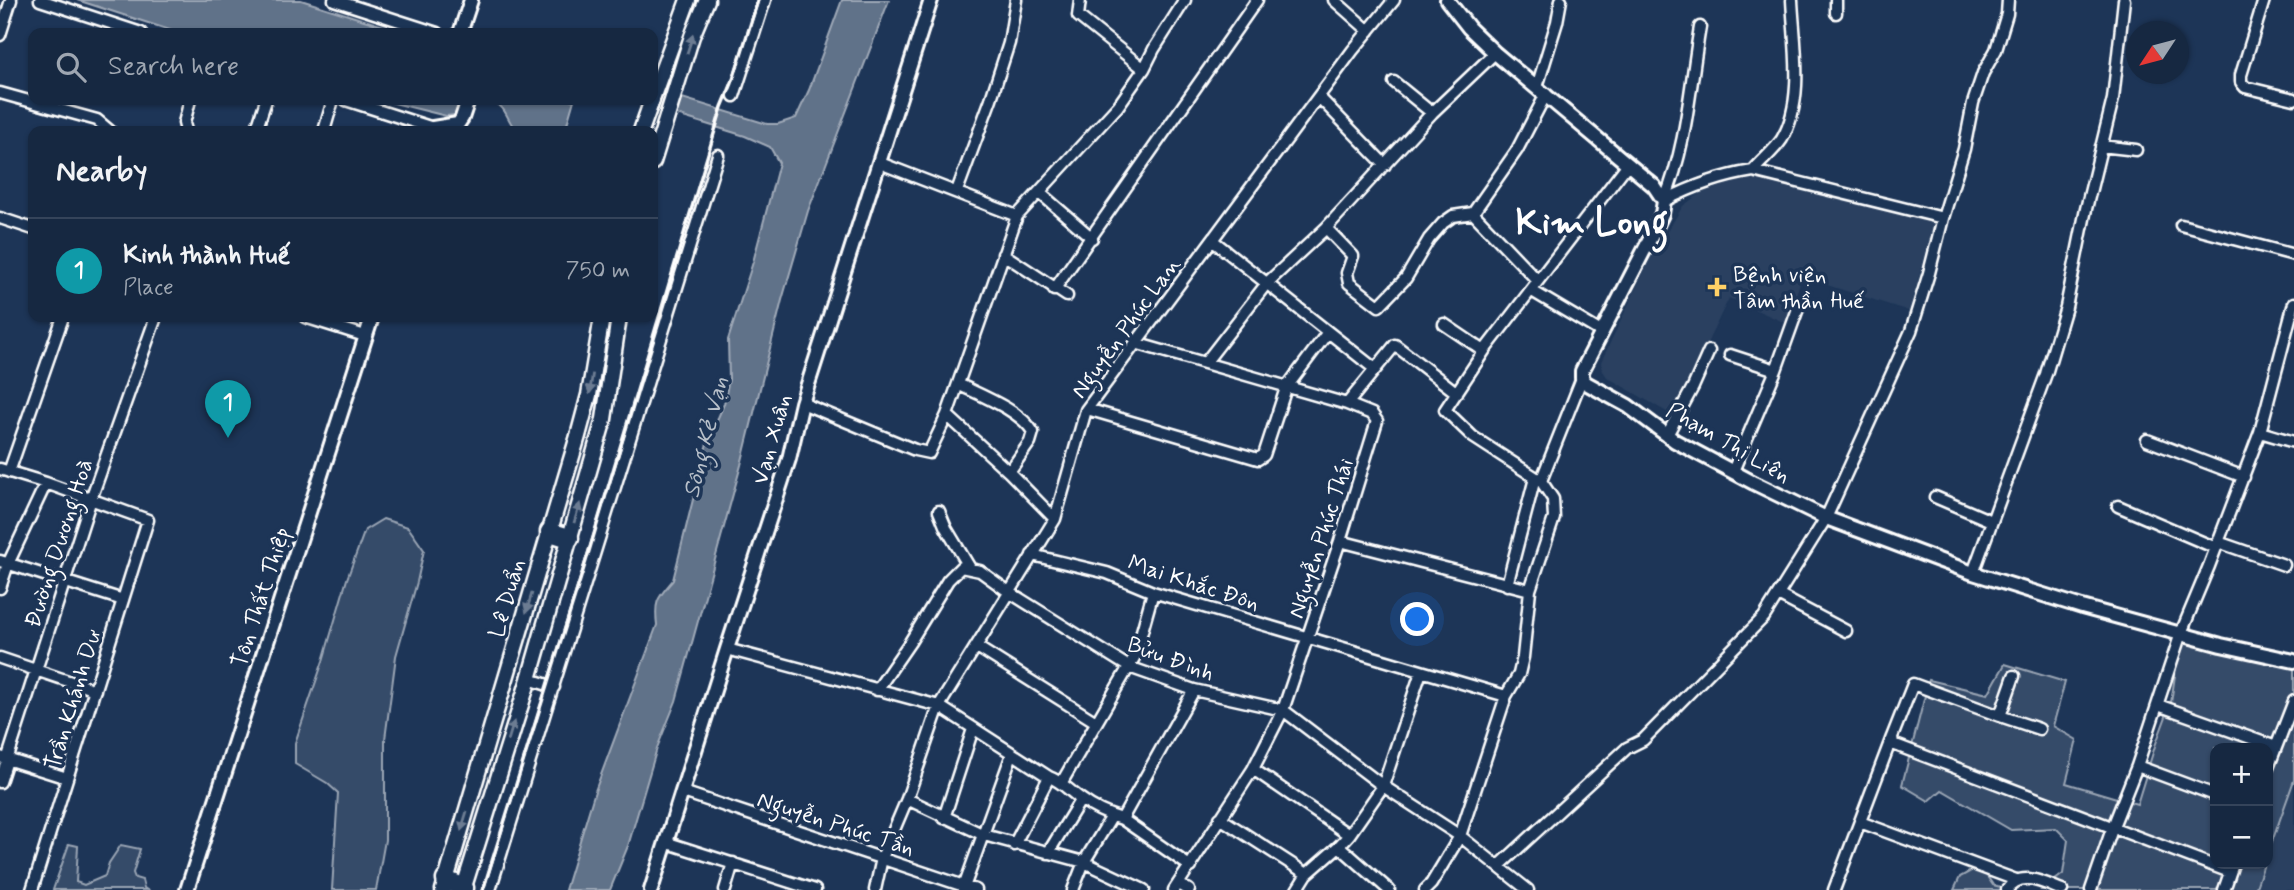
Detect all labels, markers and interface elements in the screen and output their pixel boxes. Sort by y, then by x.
north arrow [2126,21,2189,84]
search box [28,28,658,105]
one-way arrow [685,34,696,55]
icon: search [52,48,90,86]
text: Search here [108,50,239,84]
text: Nearby [56,152,147,191]
district label: Kim Long [1516,200,1668,253]
text: Kinh thành Huế [123,239,290,273]
street label: Nguyễn Phúc Lan [1065,251,1190,406]
text: 1 [74,256,84,286]
text: 750 m [565,256,630,286]
place label: Bệnh viện Tâm thần Huế [1733,261,1865,317]
text: Place [123,273,174,303]
marker: Bệnh viện Tâm thần Huế [1707,277,1727,297]
one-way arrow [585,373,596,395]
water label: Sông Kẻ Vạn [676,373,739,502]
pin: 1 [205,380,251,438]
street label: Vạn Xuân [746,391,800,488]
street label: Phạm Thị Liên [1660,396,1796,491]
street label: Nguyễn Phúc Thái [1282,455,1364,623]
street label: Đường Dương Hoà [19,456,103,632]
one-way arrow [572,502,582,523]
street label: Tôn Thất Thiệp [225,524,299,672]
street label: Mai Khắc Đôn [1124,549,1263,619]
street label: Lê Duẩn [482,556,533,641]
one-way arrow [523,593,533,614]
your location [1400,602,1434,636]
street label: Trần Khánh Dư [38,626,109,773]
street label: Bửu Đình [1123,630,1218,689]
one-way arrow [507,720,517,741]
map controls [2210,743,2273,869]
button: + [2210,743,2273,806]
street label: Nguyễn Phúc Tần [752,785,918,866]
button: − [2210,806,2273,869]
one-way arrow [459,811,469,832]

